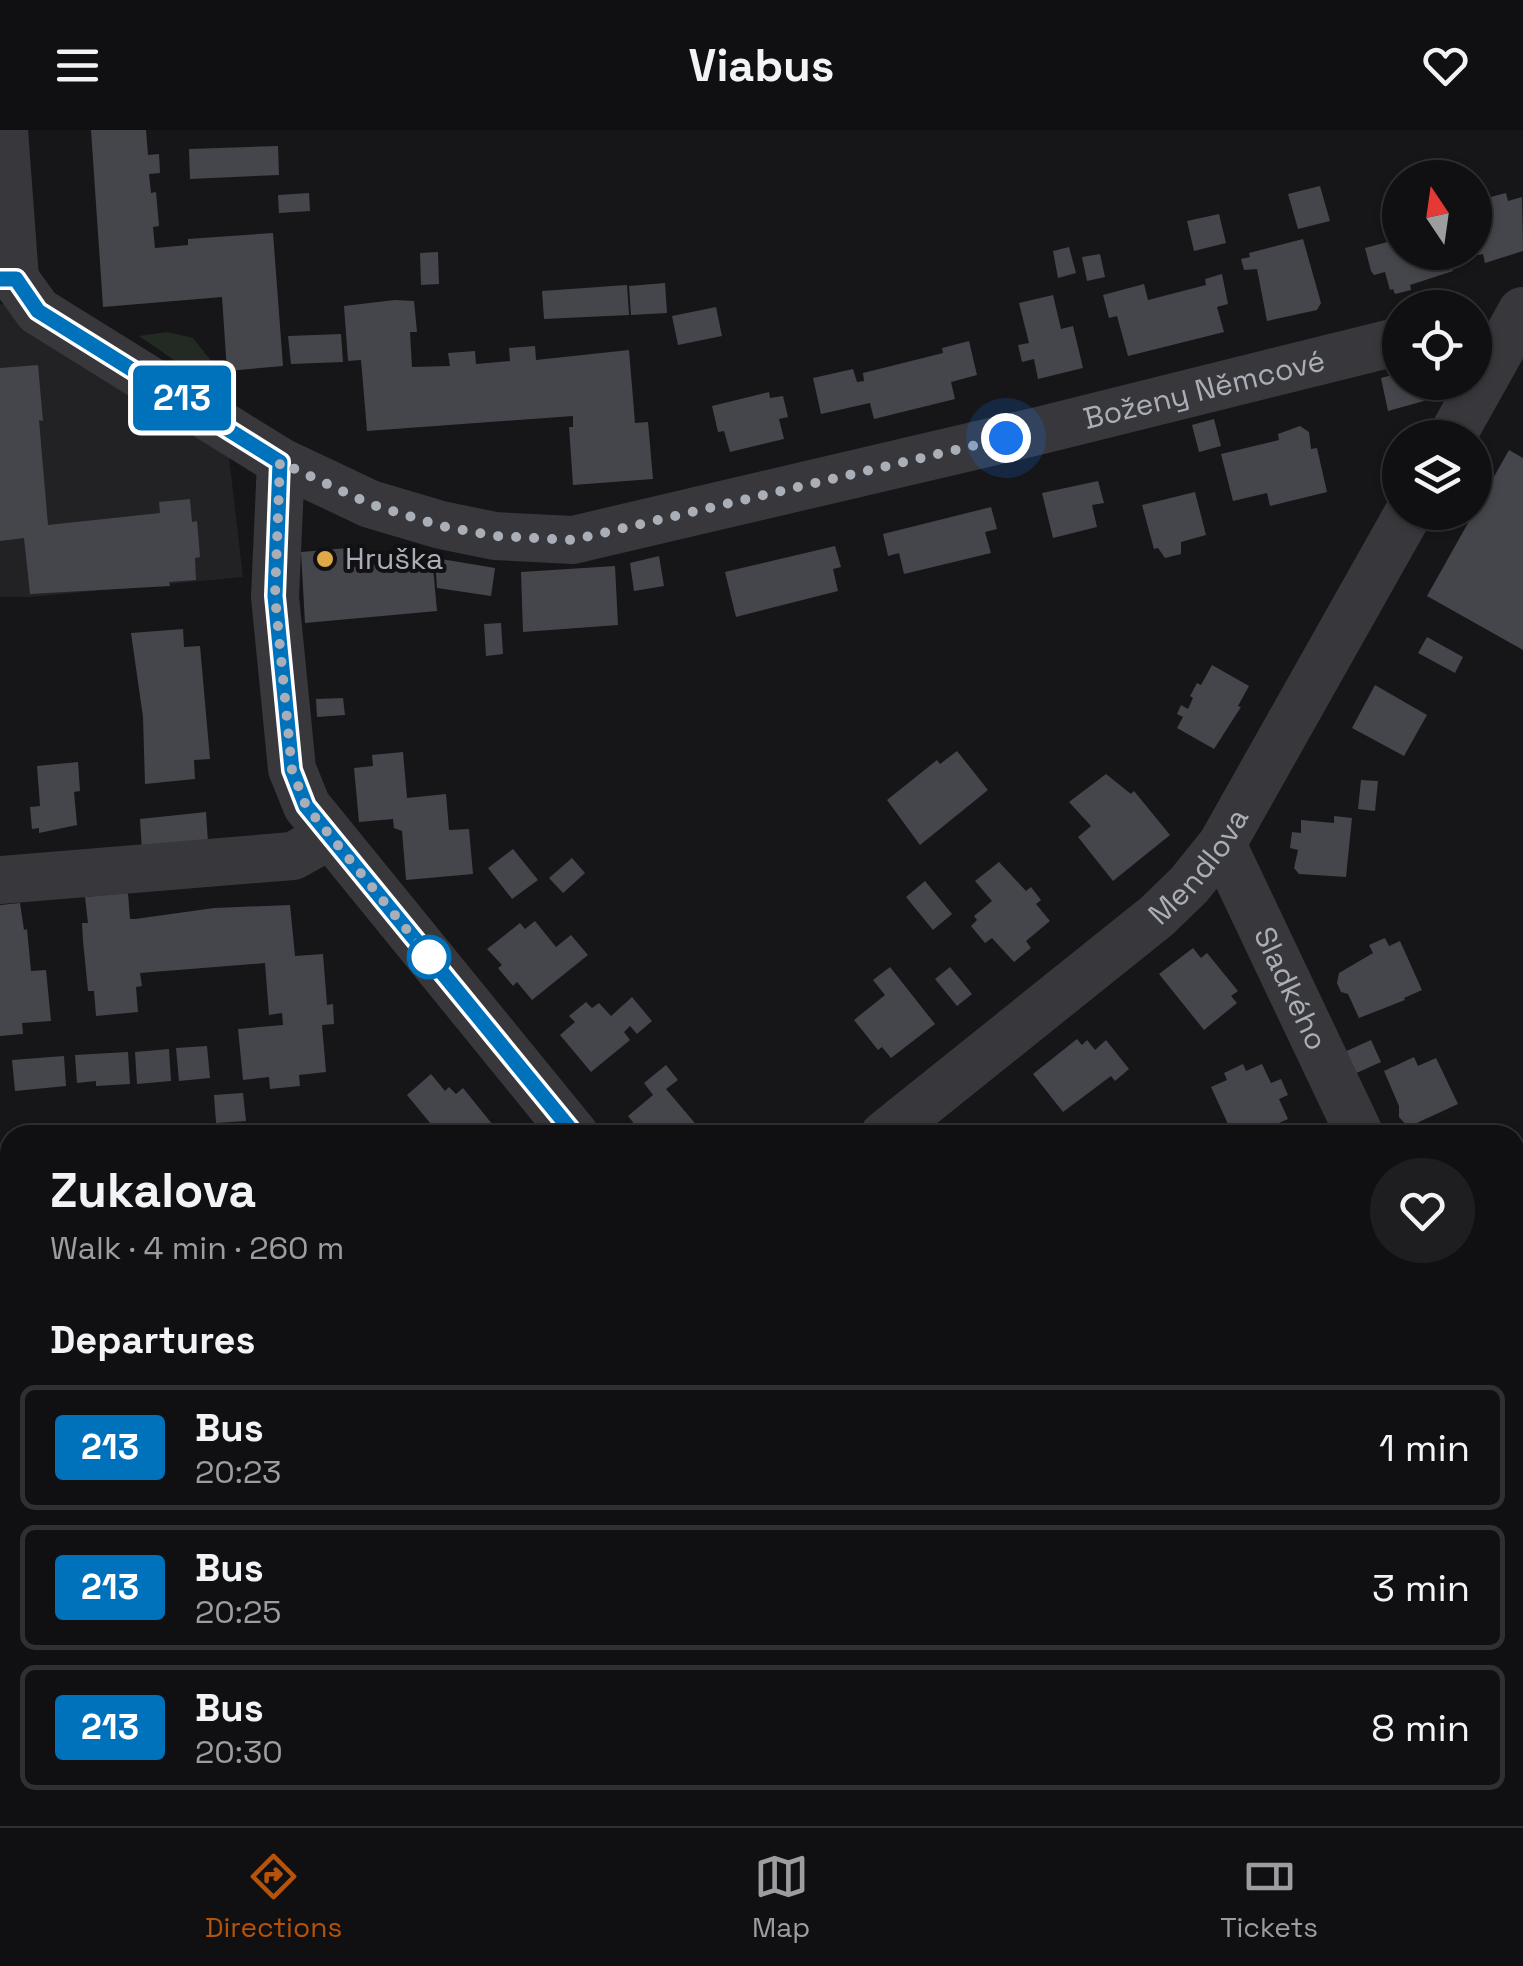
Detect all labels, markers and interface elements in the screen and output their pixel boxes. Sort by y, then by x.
text: Viabus [689,37,834,94]
icon: menu [50,38,105,93]
icon: heart [1418,38,1473,93]
north arrow [1382,160,1492,270]
map controls [1382,160,1492,530]
button: locate [1382,290,1492,400]
street label: Boženy Němcové [1079,340,1329,438]
line badge: 213 [124,366,240,430]
text: 213 [153,376,211,420]
your location [981,413,1031,463]
button: layers [1382,420,1492,530]
place label: Hruška [345,539,443,578]
marker: Hruška [314,548,336,570]
street label: Mendlova [1140,801,1257,933]
street label: Sladkého [1245,920,1337,1056]
unlabelled marker [408,936,450,978]
button: heart [1370,1158,1475,1263]
text: Zukalova [50,1160,256,1221]
text: Walk · 4 min · 260 m [50,1228,344,1268]
text: Departures [50,1316,255,1364]
text: Bus [195,1404,264,1452]
text: 1 min [1379,1424,1470,1472]
text: 213 [81,1425,139,1469]
text: 20:23 [195,1452,281,1492]
text: Bus [195,1544,264,1592]
text: 3 min [1372,1564,1470,1612]
text: 213 [81,1565,139,1609]
text: 20:25 [195,1592,281,1632]
text: Bus [195,1684,264,1732]
text: 8 min [1371,1704,1470,1752]
text: 213 [81,1705,139,1749]
text: 20:30 [195,1732,283,1772]
tab: Directions [205,1849,342,1945]
tab: Map [752,1849,810,1945]
tab: Tickets [1220,1849,1318,1945]

